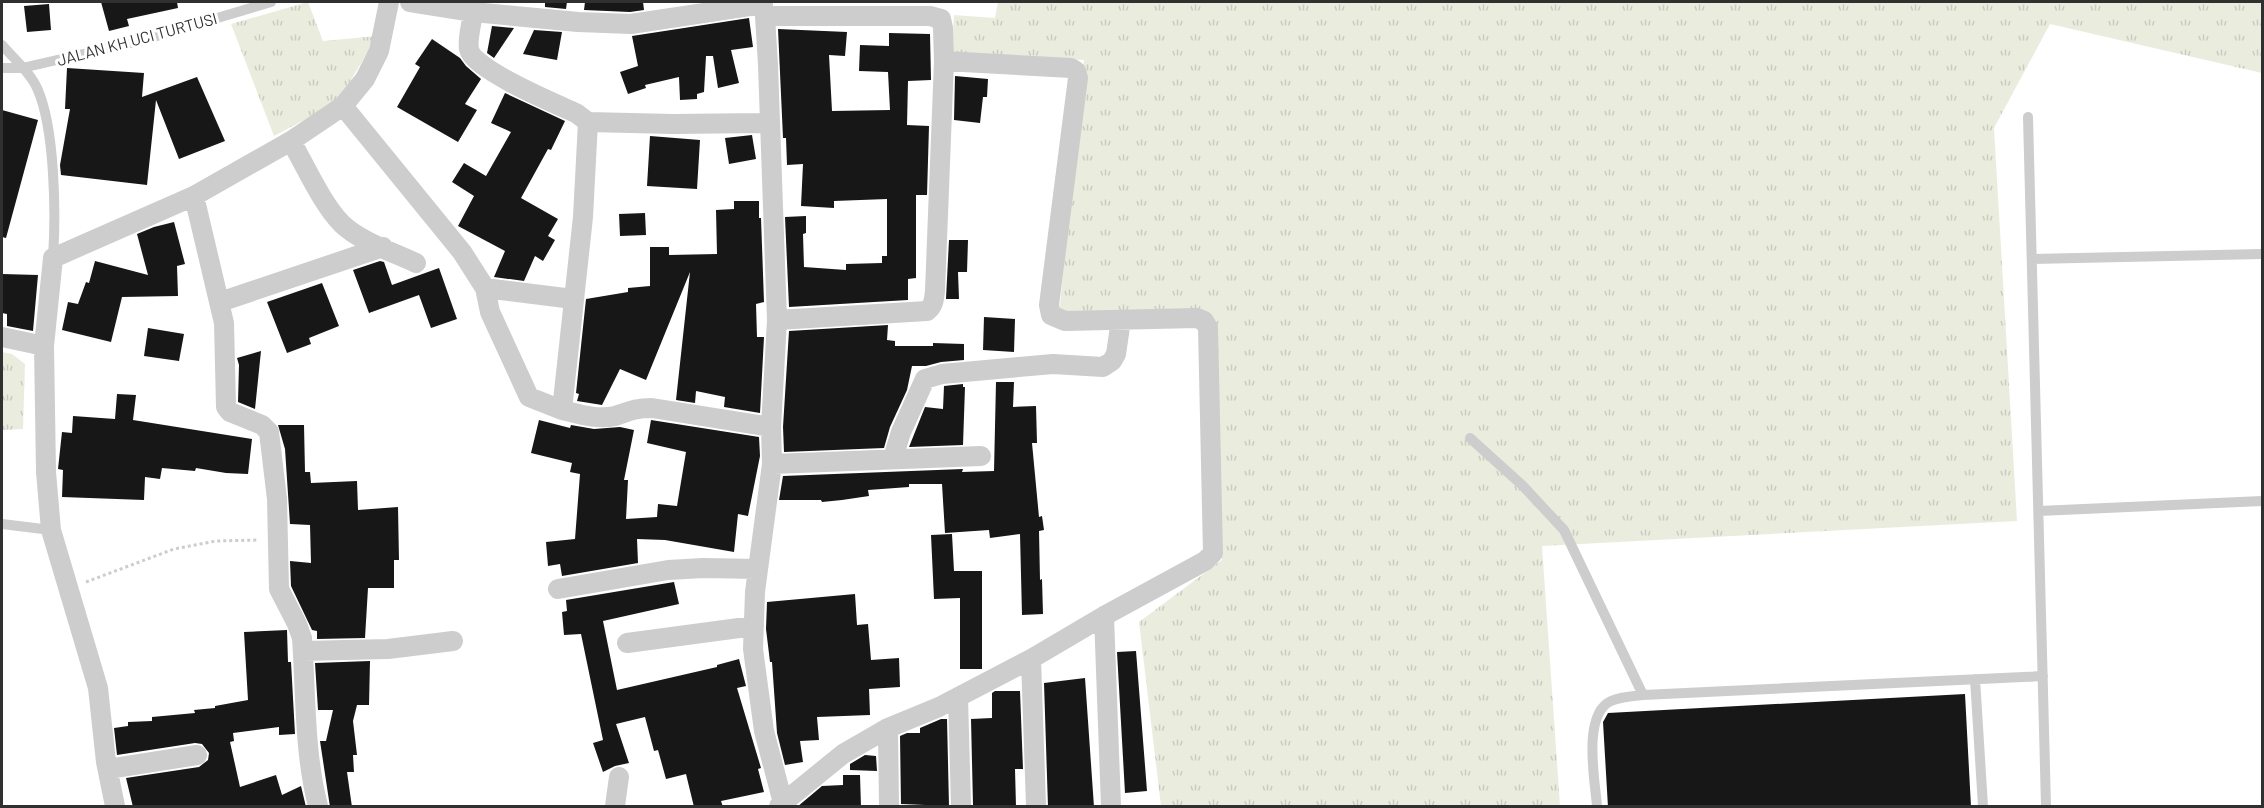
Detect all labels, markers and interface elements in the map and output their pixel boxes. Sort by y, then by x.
street label: JALAN KH UCI TURTUSI [55,8,219,69]

